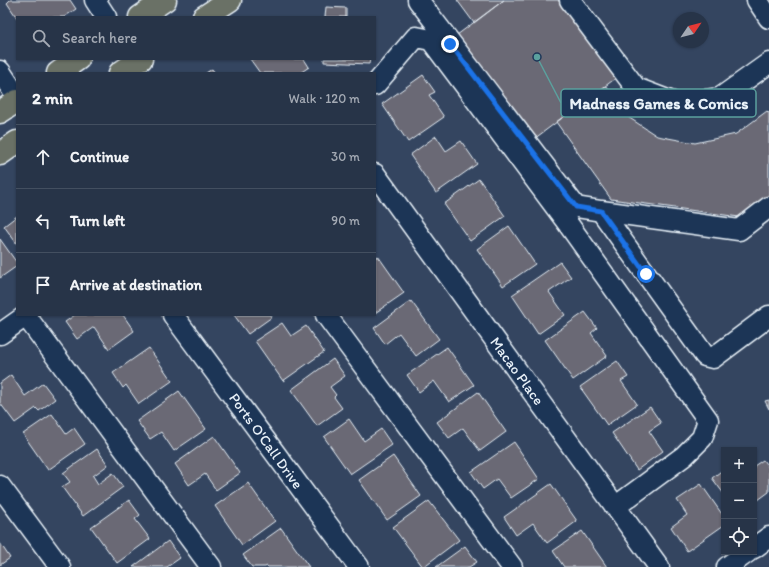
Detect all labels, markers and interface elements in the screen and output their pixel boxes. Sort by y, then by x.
north arrow [673,12,709,48]
search box [16,16,376,60]
icon: search [30,27,52,49]
text: Search here [62,29,137,47]
route end [441,35,459,53]
text: 2 min [32,88,72,108]
callout: Madness Games & Comics [561,89,756,117]
text: Walk · 120 m [289,91,360,106]
text: Madness Games & Comics [570,94,748,113]
icon: ahead [32,146,54,168]
text: Continue [70,148,129,166]
text: 30 m [331,149,360,164]
icon: left [32,210,54,232]
text: Turn left [70,212,125,230]
text: 90 m [331,213,360,228]
route start [637,265,655,283]
icon: arrive [32,274,54,296]
text: Arrive at destination [70,276,202,294]
street label: Macao Place [486,333,548,409]
street label: Ports O'Call Drive [225,390,307,492]
map controls [721,447,757,555]
button: + [721,447,757,483]
button: − [721,483,757,519]
button: locate [721,519,757,555]

